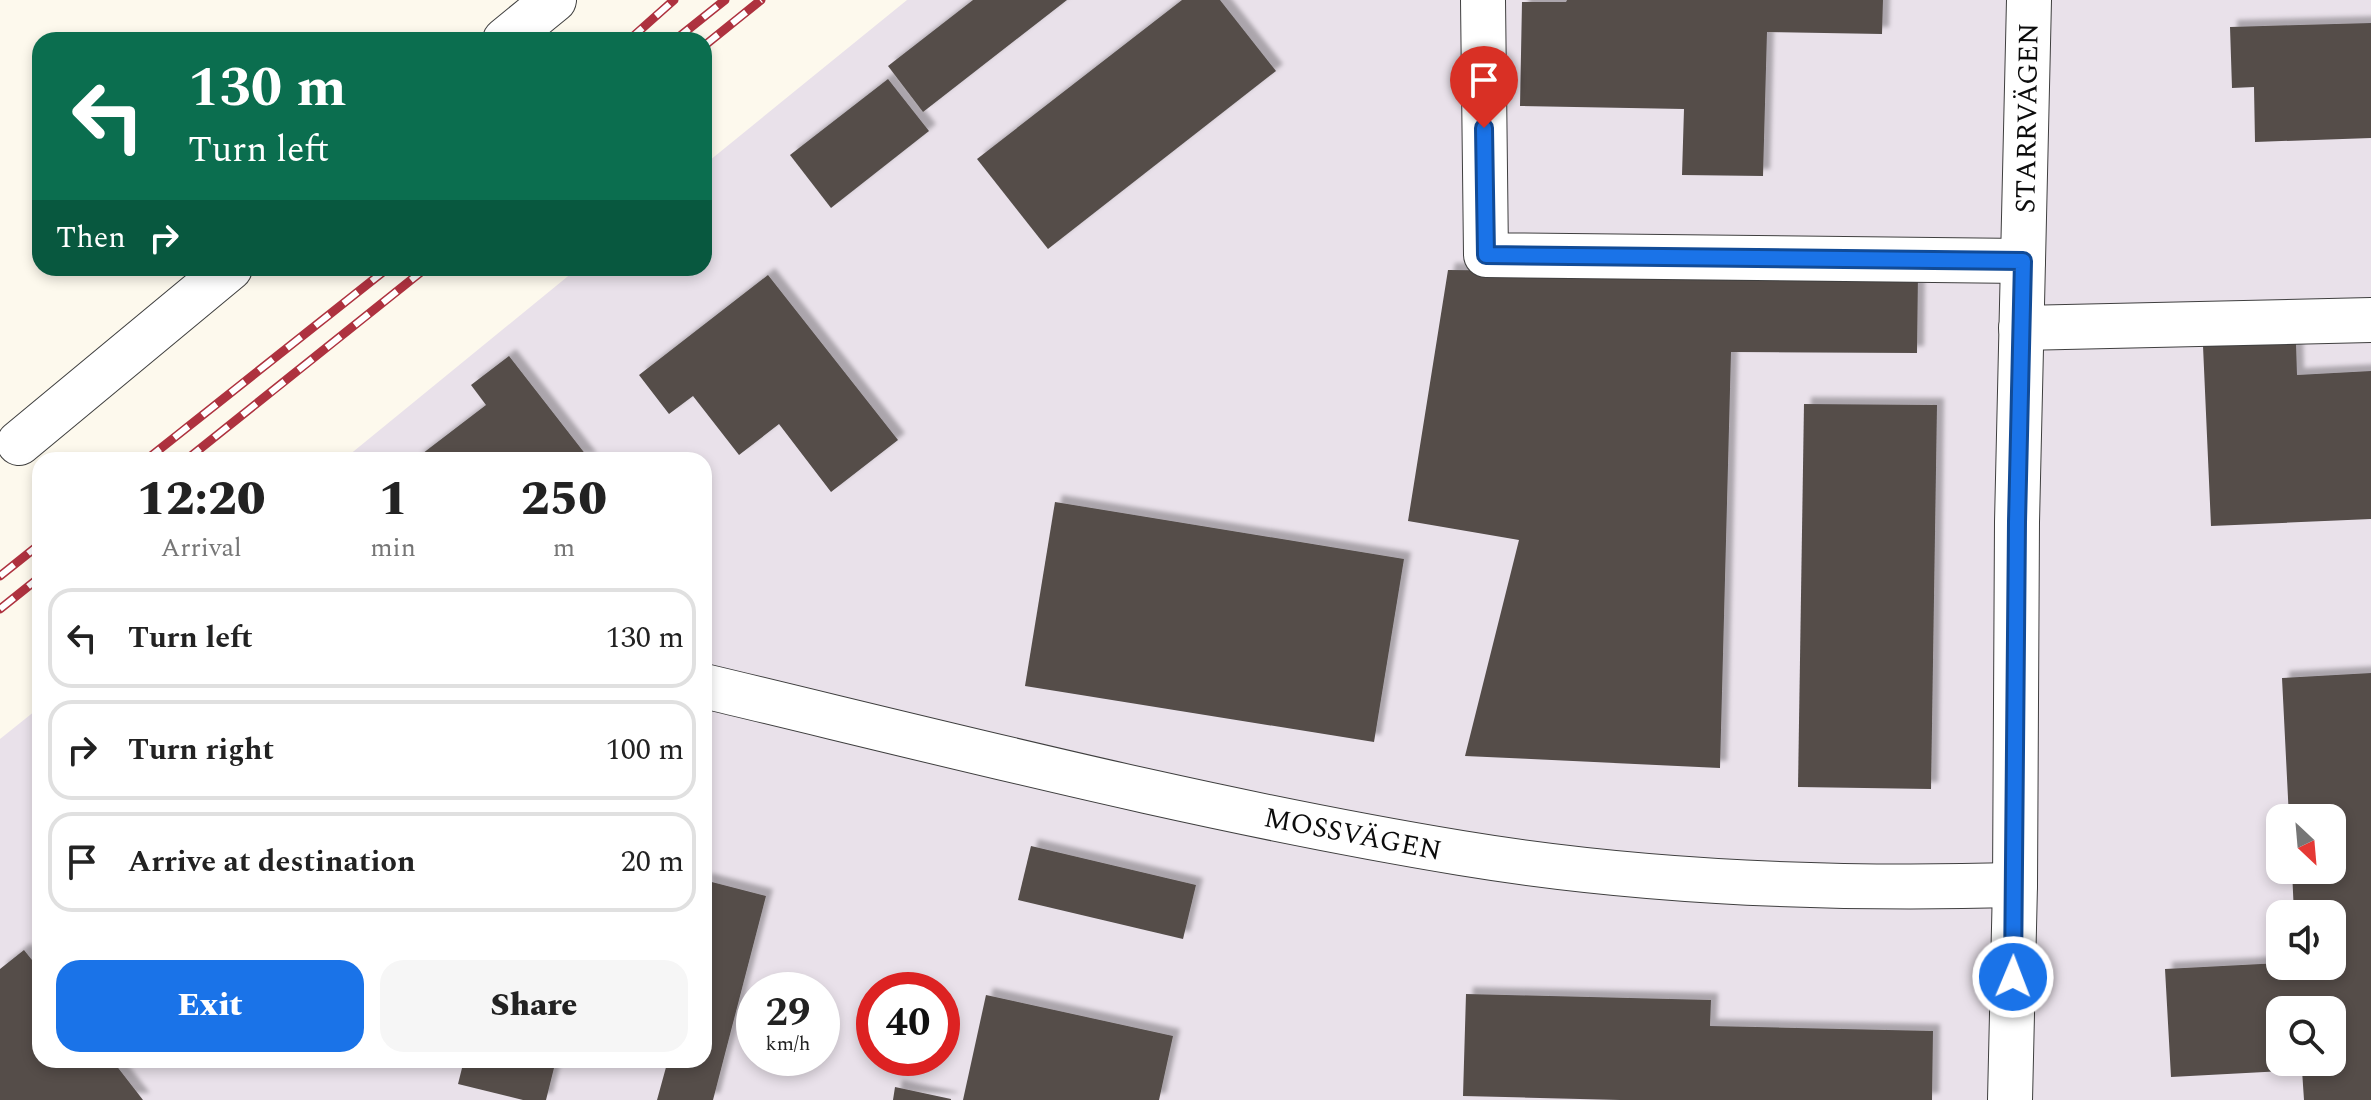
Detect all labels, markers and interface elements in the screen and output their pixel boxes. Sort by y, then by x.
street label: STARRVÄGEN [2004,22,2051,214]
text: 130 m [188,46,347,131]
pin [1450,46,1518,128]
icon: arrive [1462,58,1506,102]
icon: left [56,64,160,168]
text: Turn left [188,123,329,178]
text: Then [56,215,126,261]
icon: right [142,216,186,260]
text: 12:20 [137,463,266,536]
text: 1 [379,463,408,536]
text: 250 [521,463,607,536]
text: Arrival [161,528,242,568]
text: min [370,528,416,568]
text: m [553,528,575,568]
text: Turn left [128,615,253,661]
text: 130 m [606,615,684,661]
icon: left [60,616,104,660]
text: Turn right [128,727,274,773]
text: 100 m [606,727,684,773]
icon: right [60,728,104,772]
street label: MOSSVÄGEN [1260,796,1445,873]
north arrow [2266,804,2346,884]
map controls [2266,804,2346,1076]
text: Arrive at destination [128,839,415,885]
text: 20 m [621,839,684,885]
icon: arrive [60,840,104,884]
button: sound [2266,900,2346,980]
position arrow [1971,935,2055,1019]
button: Exit [56,960,364,1052]
button: Share [380,960,688,1052]
speed limit sign: 40 [856,972,960,1076]
text: 29 [766,983,810,1044]
button: search [2266,996,2346,1076]
text: km/h [766,1029,811,1059]

